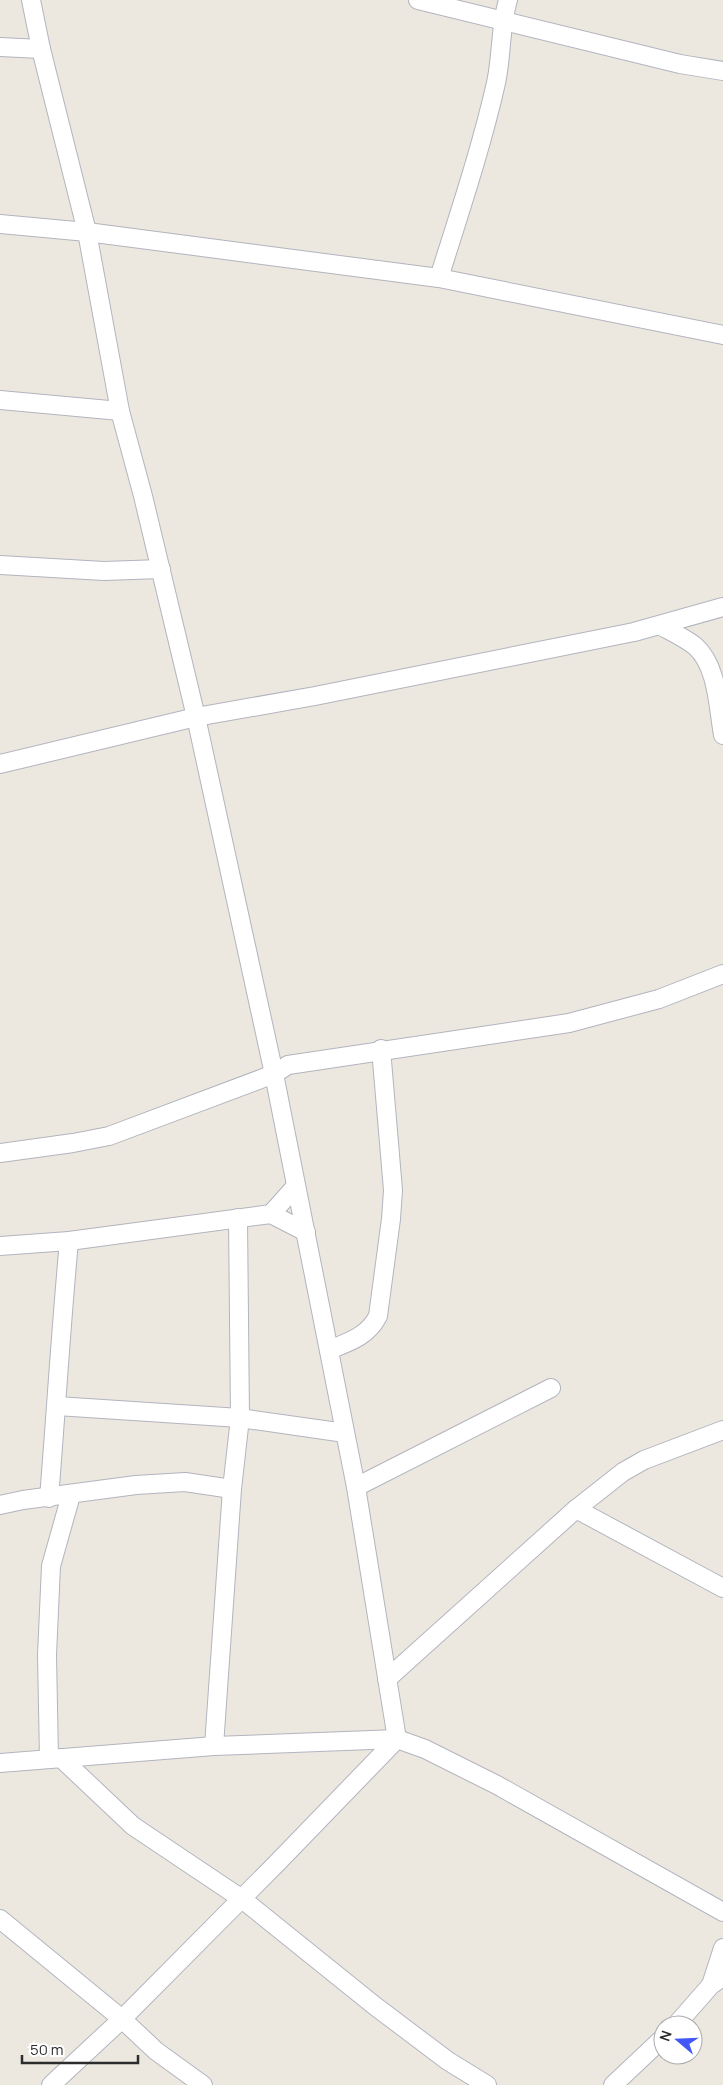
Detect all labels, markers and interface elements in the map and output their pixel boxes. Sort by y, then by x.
north arrow [653,2015,703,2065]
text: N [655,2028,676,2043]
scale bar [22,2032,139,2064]
text: 50 m [30,2039,64,2060]

